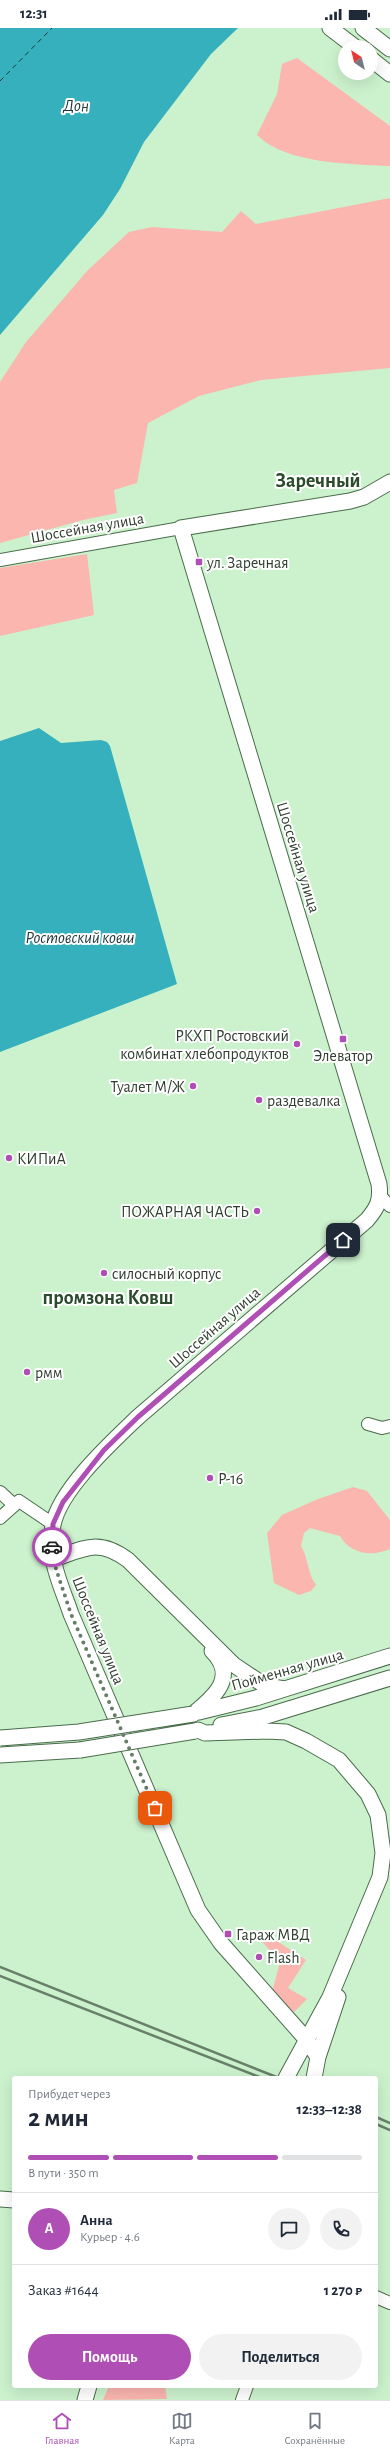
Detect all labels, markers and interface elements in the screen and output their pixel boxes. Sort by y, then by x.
text: 12:31 [20,6,48,21]
north arrow [338,40,378,80]
map controls [338,40,378,80]
water label: Дон [62,97,89,114]
district label: Заречный [275,471,361,491]
street label: Шоссейная улица [29,510,145,547]
place label: ул. Заречная [206,555,289,572]
marker: ул. Заречная [194,557,204,567]
street label: Шоссейная улица [273,800,322,915]
water label: Ростовский ковш [26,929,134,946]
place label: РКХП Ростовский комбинат хлебопродуктов [120,1028,289,1063]
marker: Элеватор [338,1034,348,1044]
marker: РКХП Ростовский комбинат хлебопродуктов [292,1039,302,1049]
place label: Элеватор [313,1048,373,1064]
place label: Туалет М/Ж [110,1079,185,1096]
marker: Туалет М/Ж [188,1081,198,1091]
place label: раздевалка [267,1093,341,1109]
marker: раздевалка [254,1095,264,1105]
place label: КИПиА [17,1151,67,1167]
marker: КИПиА [4,1153,14,1163]
place label: ПОЖАРНАЯ ЧАСТЬ [121,1204,249,1220]
marker: ПОЖАРНАЯ ЧАСТЬ [252,1206,262,1216]
pin [326,1223,360,1257]
icon: home [332,1229,354,1251]
place label: силосный корпус [112,1266,222,1283]
marker: силосный корпус [99,1268,109,1278]
street label: Шоссейная улица [166,1284,264,1372]
district label: промзона Ковш [43,1288,173,1308]
place label: рмм [35,1365,63,1381]
marker: рмм [22,1367,32,1377]
place label: Р-16 [218,1471,243,1487]
marker: Р-16 [205,1473,215,1483]
courier [32,1527,72,1567]
icon: car [41,1536,63,1558]
street label: Шоссейная улица [68,1574,127,1687]
street label: Пойменная улица [229,1646,345,1695]
pin [138,1791,172,1825]
icon: bag [144,1797,166,1819]
place label: Гараж МВД [236,1927,310,1943]
marker: Гараж МВД [223,1929,233,1939]
place label: Flash [267,1950,300,1966]
marker: Flash [254,1952,264,1962]
text: Прибудет через [28,2088,110,2101]
text: 12:33–12:38 [296,2102,362,2117]
text: 2 мин [28,2105,89,2131]
text: В пути · 350 m [28,2167,99,2180]
button: chat [268,2208,310,2250]
button: phone [320,2208,362,2250]
text: Анна [80,2213,113,2228]
text: А [44,2221,54,2236]
text: Курьер · 4.6 [80,2231,140,2244]
text: Заказ #1644 [28,2283,99,2298]
text: 1 270 ₽ [324,2283,362,2298]
button: Помощь [28,2334,191,2380]
button: Поделиться [199,2334,362,2380]
tab: Главная [45,2410,79,2447]
tab: Карта [169,2410,195,2447]
tab: Сохранённые [284,2410,345,2447]

